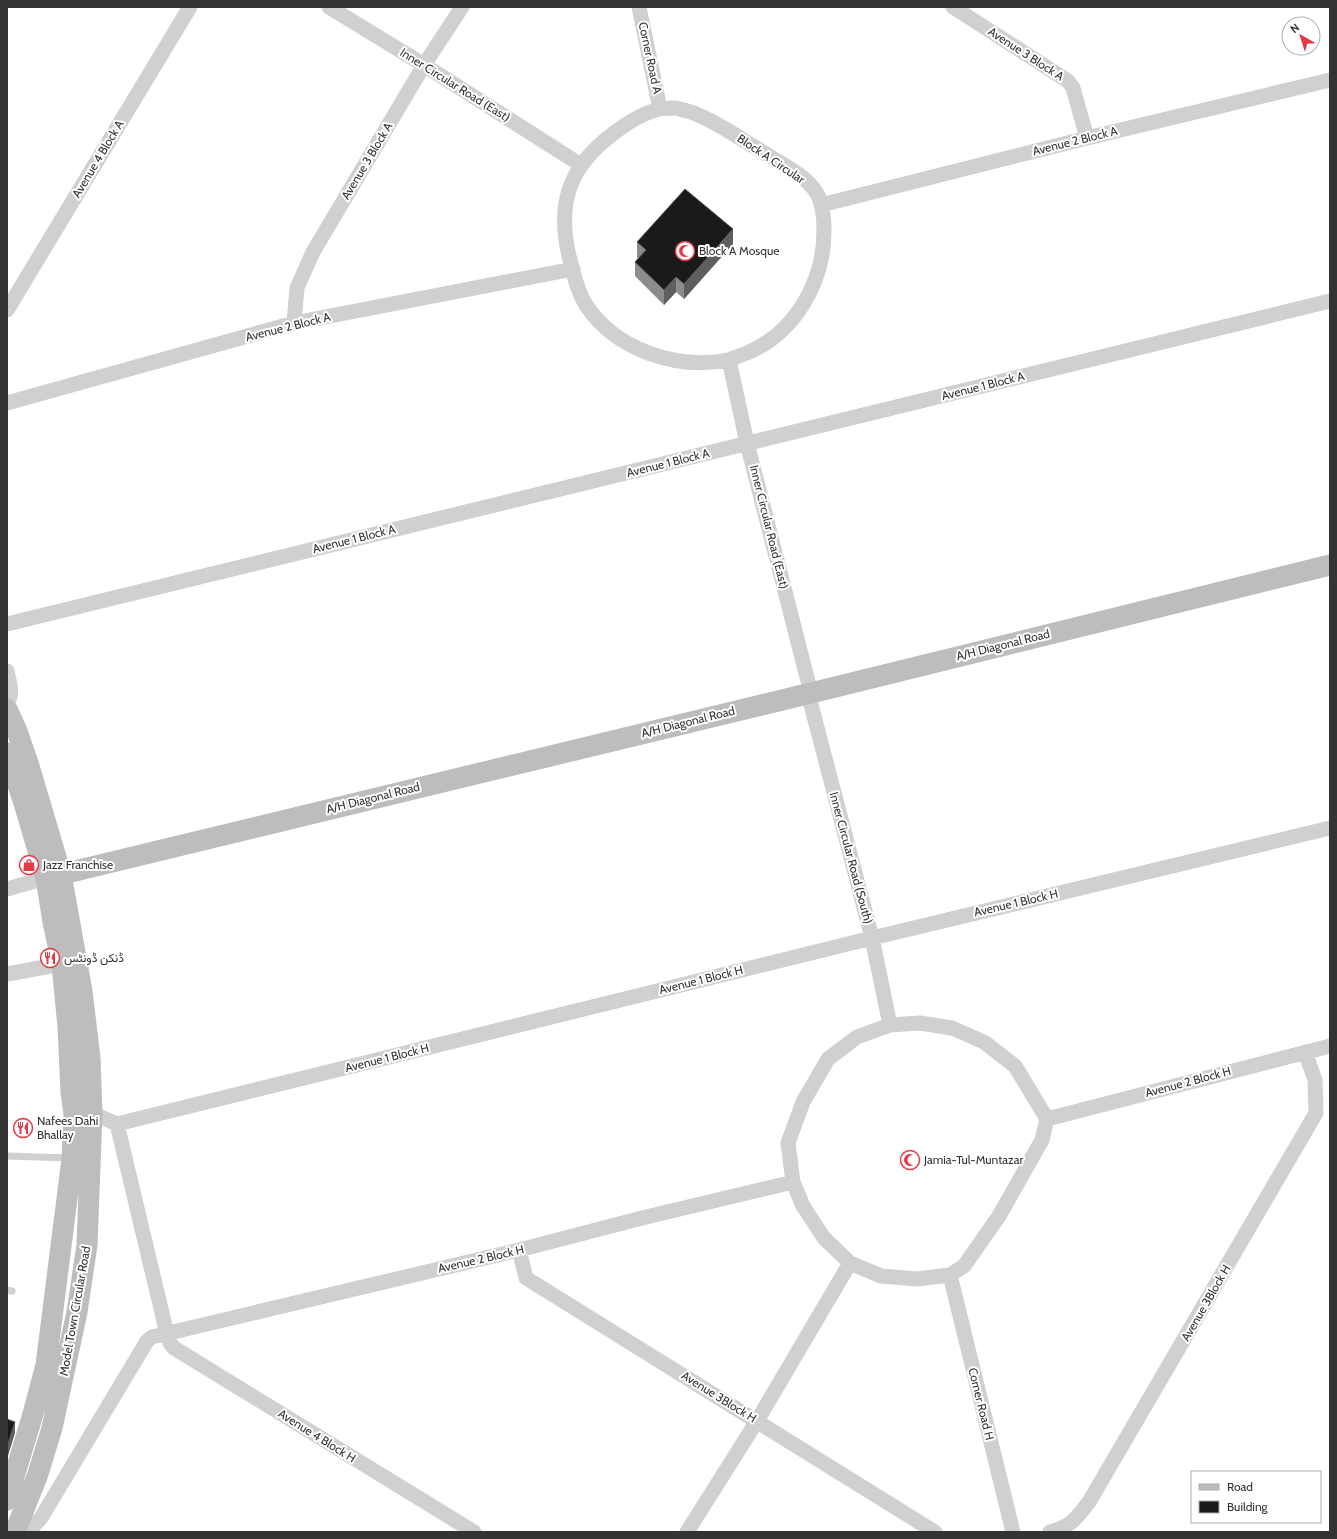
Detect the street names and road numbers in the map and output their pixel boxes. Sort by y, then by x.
street label: Corner Road A [636,21,666,96]
street label: Avenue 3 Block A [986,24,1067,84]
street label: Inner Circular Road (East) [397,44,513,125]
street label: Avenue 4 Block A [69,117,127,200]
street label: Avenue 3 Block A [338,119,396,202]
street label: Avenue 2 Block A [1031,123,1120,158]
street label: Block A Circular [735,131,808,187]
street label: Avenue 2 Block A [244,309,333,344]
street label: Avenue 1 Block A [940,368,1026,403]
street label: Avenue 1 Block A [625,445,711,480]
street label: Inner Circular Road (East) [747,463,792,590]
street label: Avenue 1 Block A [311,521,397,556]
street label: A/H Diagonal Road [954,626,1051,663]
street label: A/H Diagonal Road [639,703,736,740]
street label: A/H Diagonal Road [324,779,421,816]
street label: Inner Circular Road (South) [827,790,876,926]
street label: Avenue 1 Block H [972,886,1059,919]
street label: Avenue 1 Block H [657,962,744,997]
street label: Avenue 1 Block H [343,1040,430,1075]
street label: Avenue 2 Block H [1143,1063,1232,1100]
street label: Avenue 2 Block H [436,1241,526,1276]
street label: Model Town Circular Road [56,1245,93,1377]
street label: Avenue 3Block H [1178,1262,1233,1344]
street label: Corner Road H [965,1366,998,1442]
street label: Avenue 3Block H [679,1368,760,1426]
street label: Avenue 4 Block H [276,1406,359,1465]

